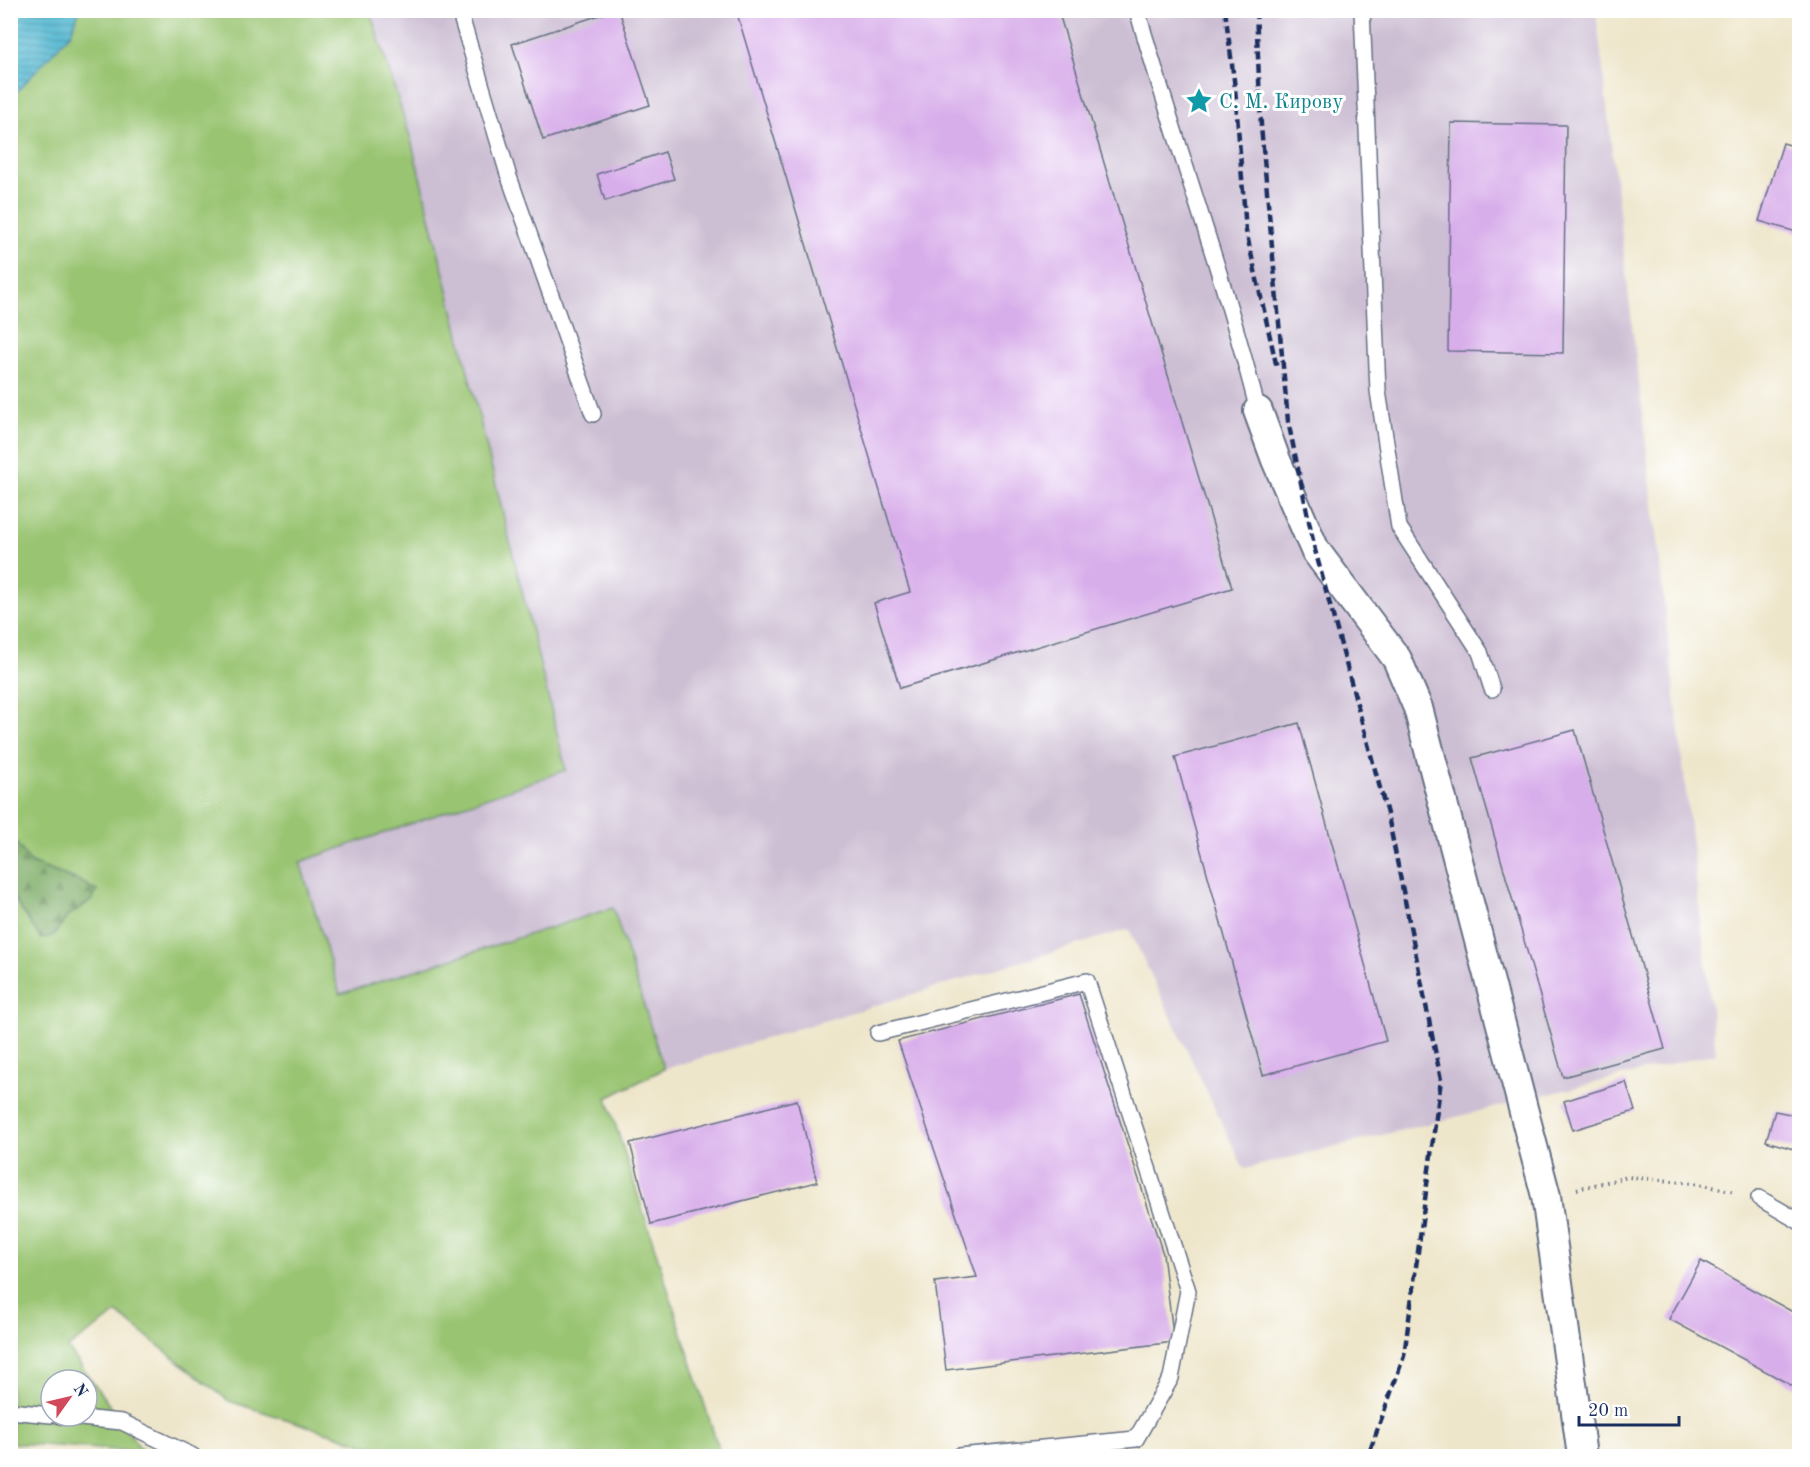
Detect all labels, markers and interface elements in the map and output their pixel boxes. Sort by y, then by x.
place icon: С. М. Кирову [1184,86,1214,116]
place label: С. М. Кирову [1219,92,1343,113]
north arrow [39,1368,99,1428]
text: N [70,1381,90,1401]
scale bar [1579,1389,1680,1427]
text: 20 m [1588,1402,1628,1420]

